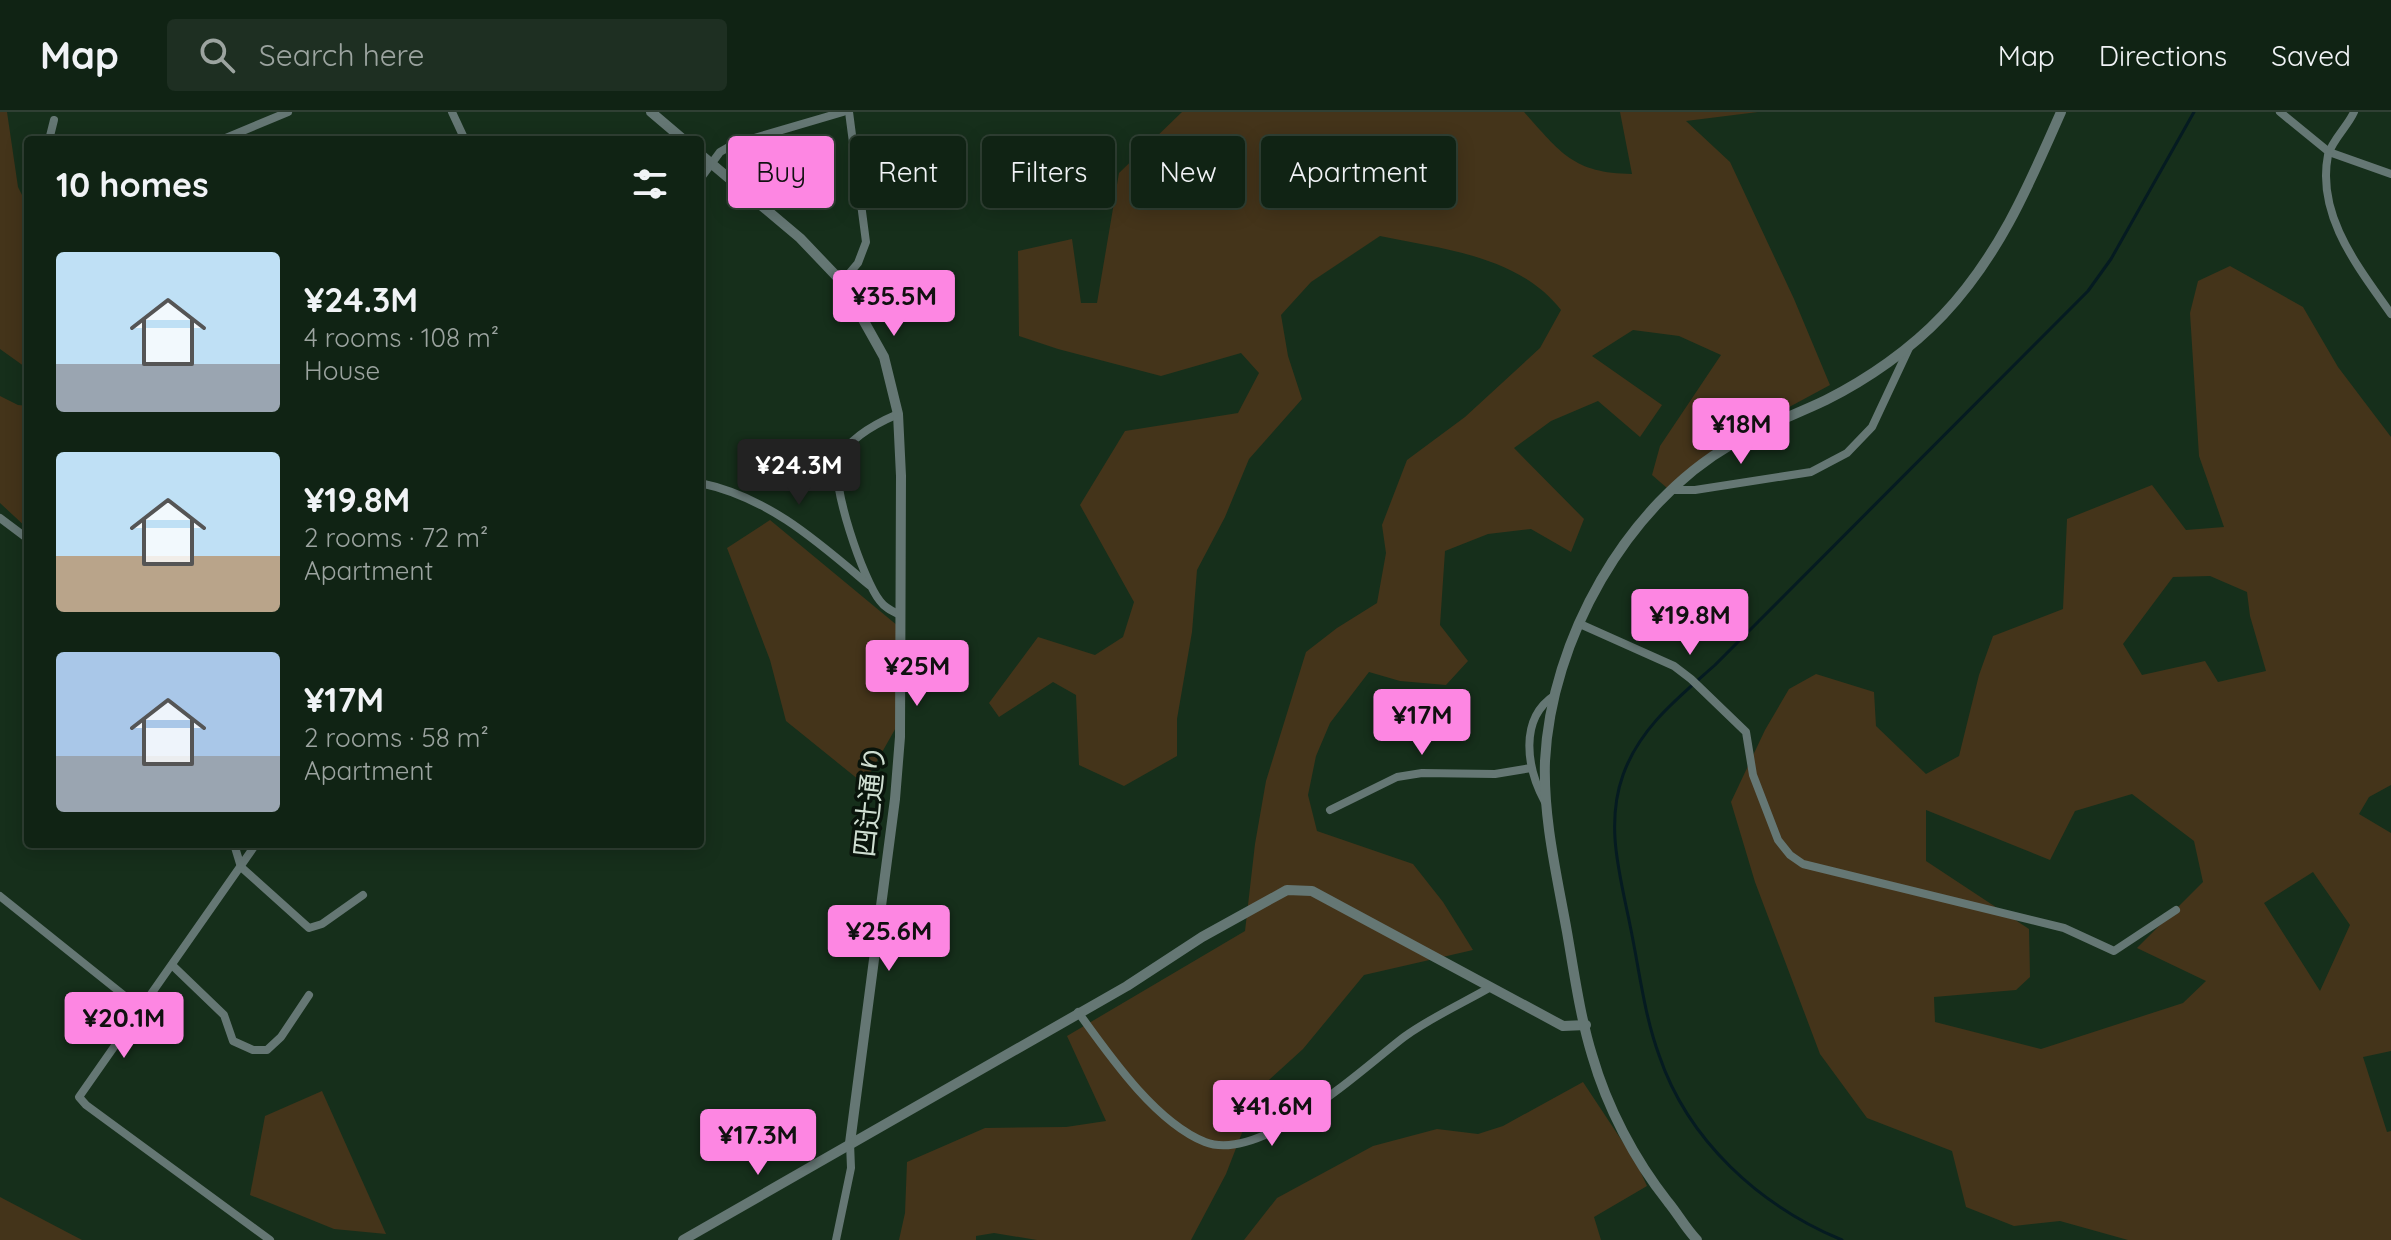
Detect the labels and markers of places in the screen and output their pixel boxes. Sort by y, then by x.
pin: ¥35.5M [829,270,959,338]
pin: ¥18M [1694,398,1788,466]
pin: ¥24.3M [734,439,864,507]
pin: ¥19.8M [1625,589,1755,657]
pin: ¥25M [870,640,964,708]
pin: ¥17M [1375,689,1469,757]
pin: ¥25.6M [824,905,954,973]
pin: ¥20.1M [59,992,189,1060]
pin: ¥41.6M [1207,1080,1337,1148]
pin: ¥17.3M [693,1109,823,1177]

